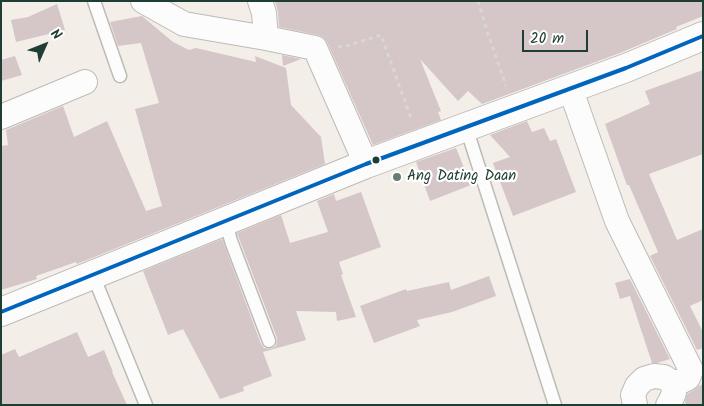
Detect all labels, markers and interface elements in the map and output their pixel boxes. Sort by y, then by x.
north arrow [20,20,70,70]
scale bar [524,20,590,52]
text: N [45,24,67,45]
text: 20 m [530,27,564,51]
unlabelled marker [371,155,381,165]
place label: Ang Dating Daan [407,168,516,186]
marker: Ang Dating Daan [391,171,403,183]

